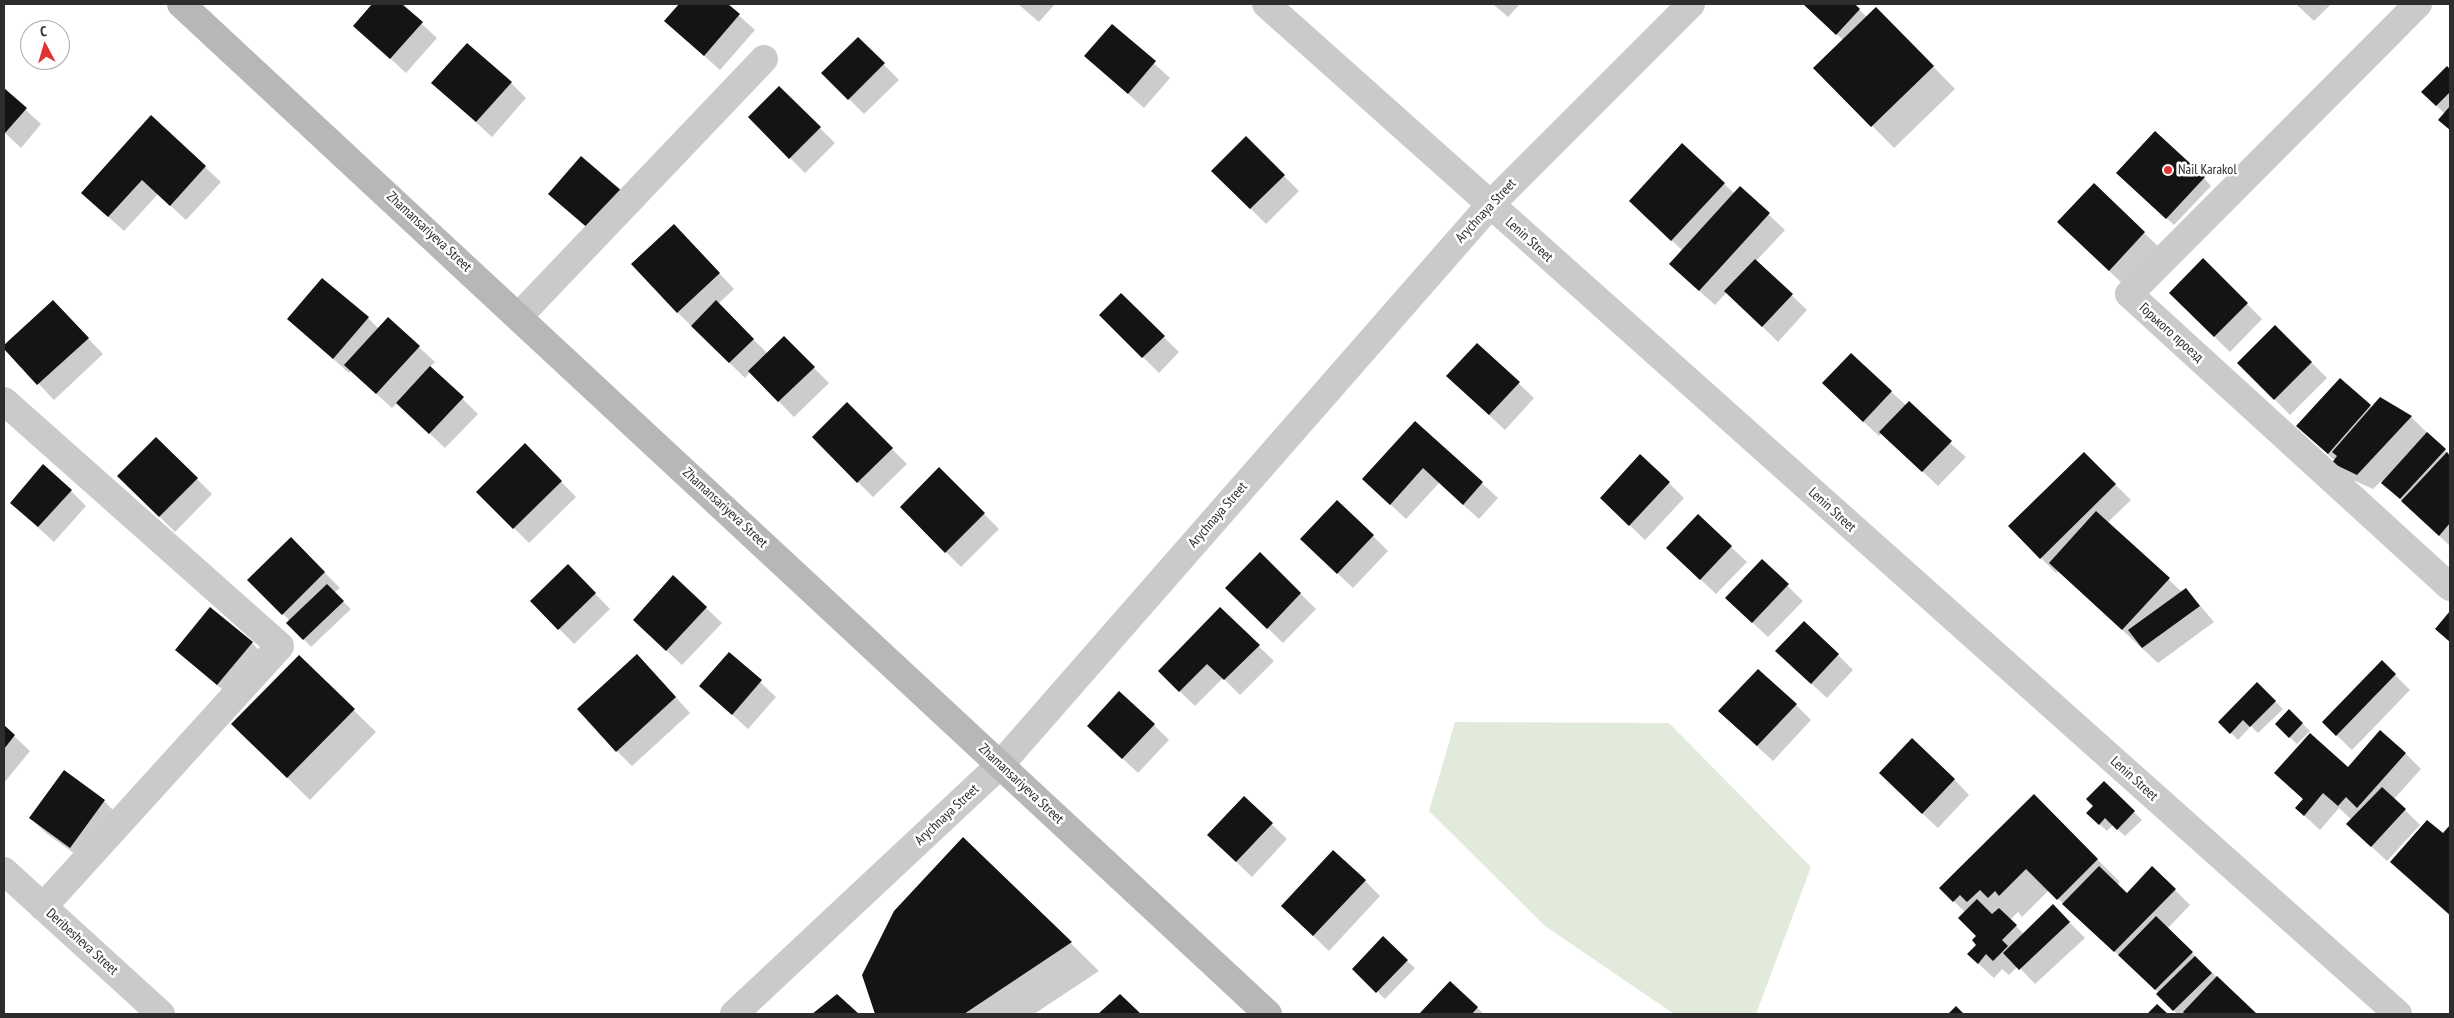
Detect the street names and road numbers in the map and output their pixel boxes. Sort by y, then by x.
street label: Arychnaya Street [1452,175,1520,247]
street label: Zhamansariyeva Street [383,188,475,276]
street label: Lenin Street [1502,214,1556,266]
street label: Горького проезд [2135,300,2207,366]
street label: Zhamansariyeva Street [679,464,771,552]
street label: Arychnaya Street [1185,479,1251,551]
street label: Lenin Street [1805,484,1859,536]
street label: Zhamansariyeva Street [975,740,1067,828]
street label: Lenin Street [2107,753,2161,805]
street label: Arychnaya Street [911,781,983,849]
street label: Deribesheva Street [42,905,122,979]

